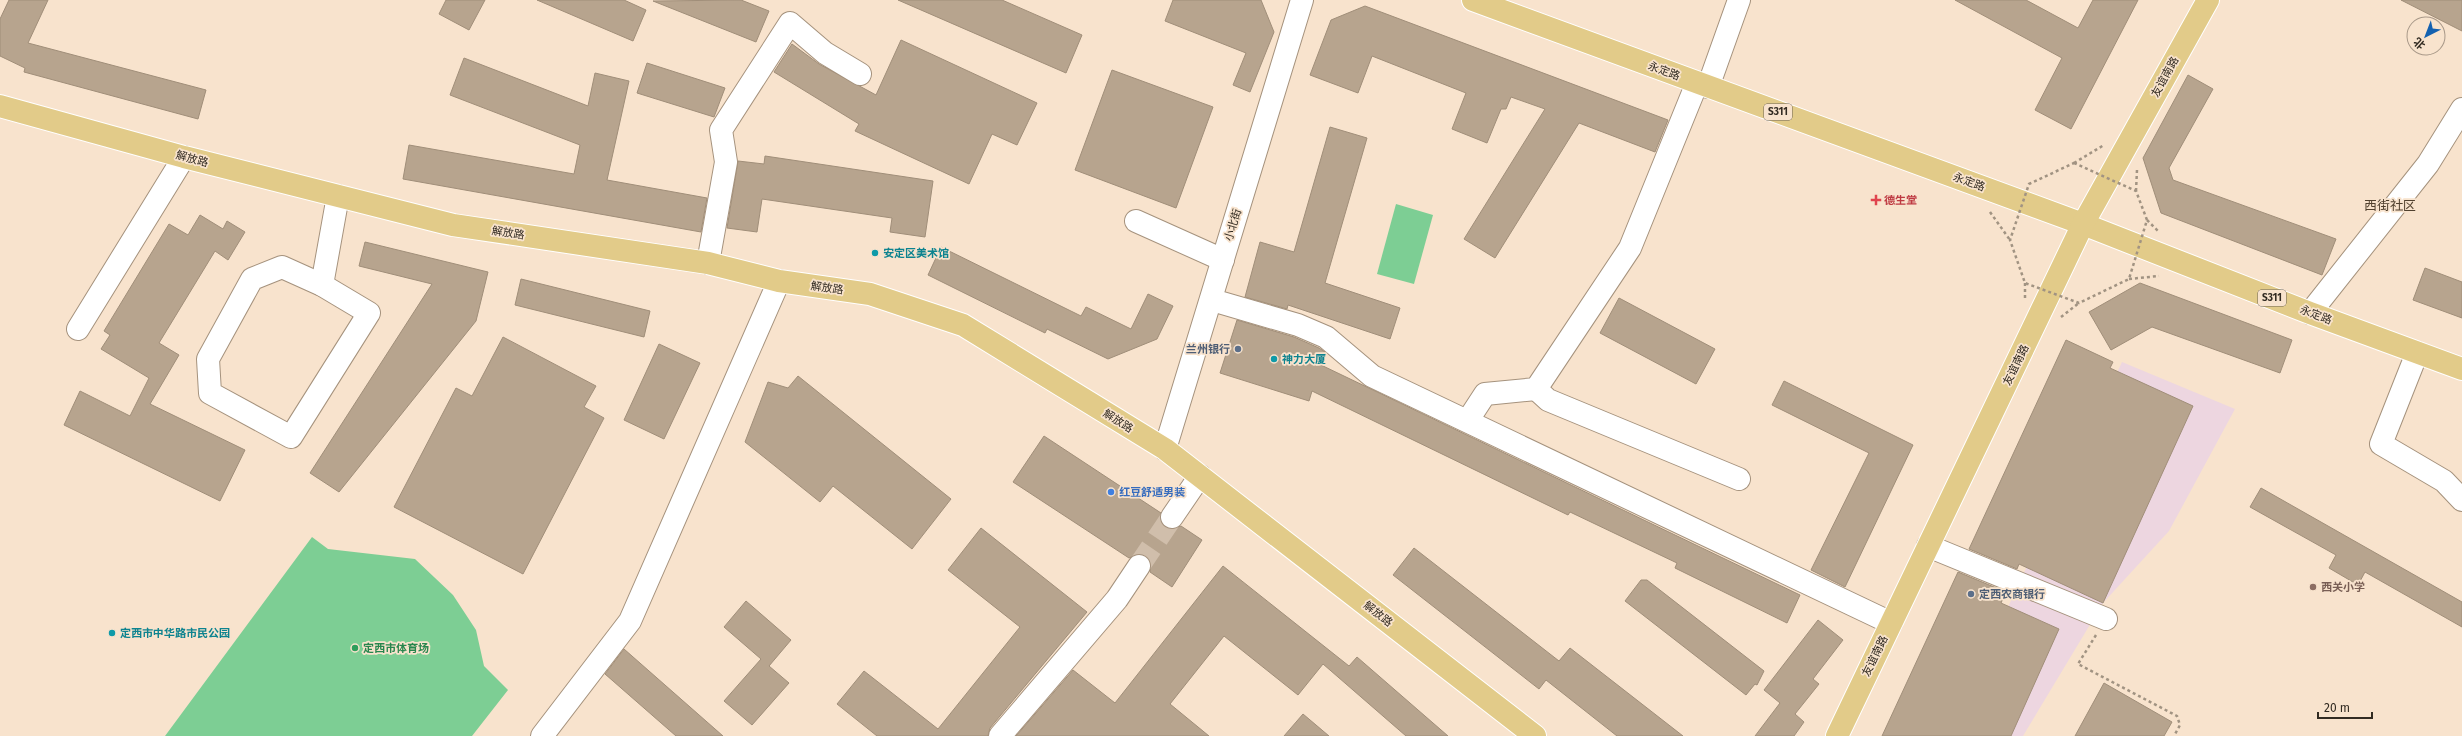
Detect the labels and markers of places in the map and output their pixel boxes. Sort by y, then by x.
place label: 德生堂 [1884,194,1917,207]
marker: 德生堂 [1871,195,1881,205]
place label: 安定区美术馆 [883,247,949,260]
marker: 安定区美术馆 [870,248,880,258]
place label: 兰州银行 [1186,343,1230,356]
marker: 兰州银行 [1233,344,1243,354]
place label: 神力大厦 [1282,353,1326,366]
marker: 神力大厦 [1269,354,1279,364]
place label: 红豆舒适男装 [1119,486,1185,499]
marker: 红豆舒适男装 [1106,487,1116,497]
place label: 西关小学 [2321,581,2365,594]
marker: 西关小学 [2308,582,2318,592]
place label: 定西农商银行 [1979,588,2045,601]
marker: 定西农商银行 [1966,589,1976,599]
place label: 定西市中华路市民公园 [120,627,230,640]
marker: 定西市中华路市民公园 [107,628,117,638]
place label: 定西市体育场 [363,642,429,655]
marker: 定西市体育场 [350,643,360,653]

